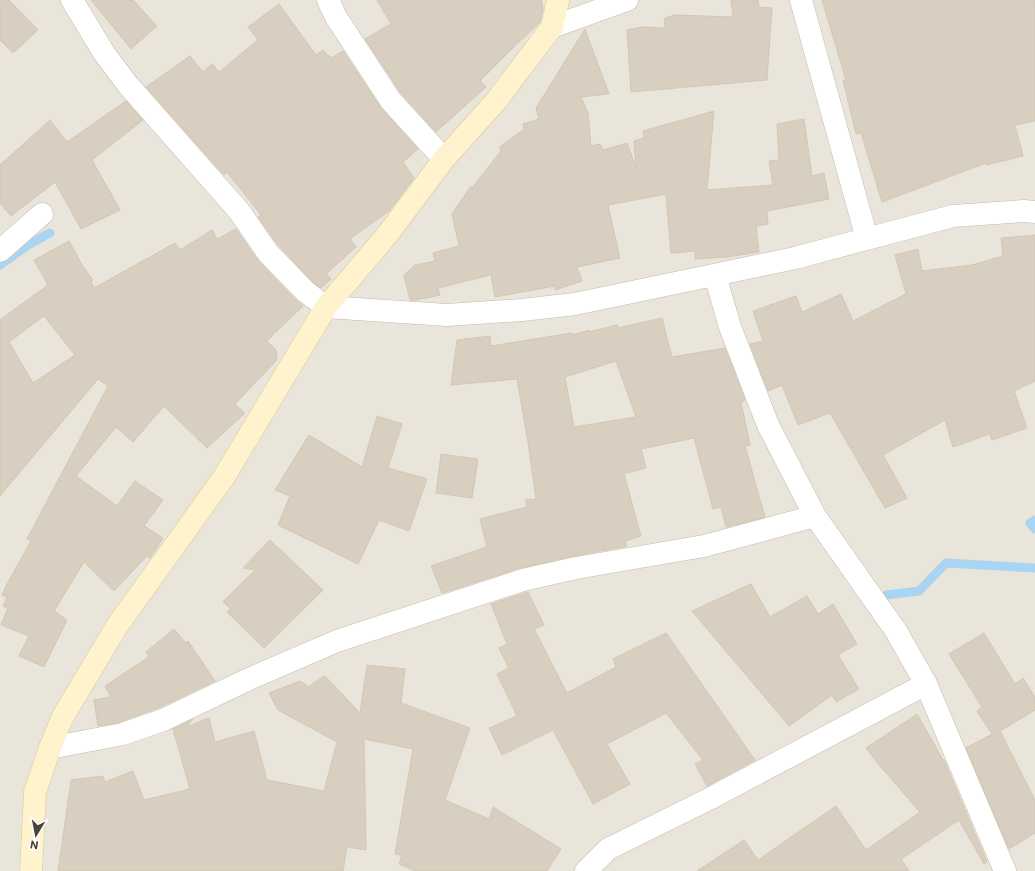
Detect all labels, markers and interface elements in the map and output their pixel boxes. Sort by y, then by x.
north arrow [16,815,56,855]
text: N [29,838,39,852]

